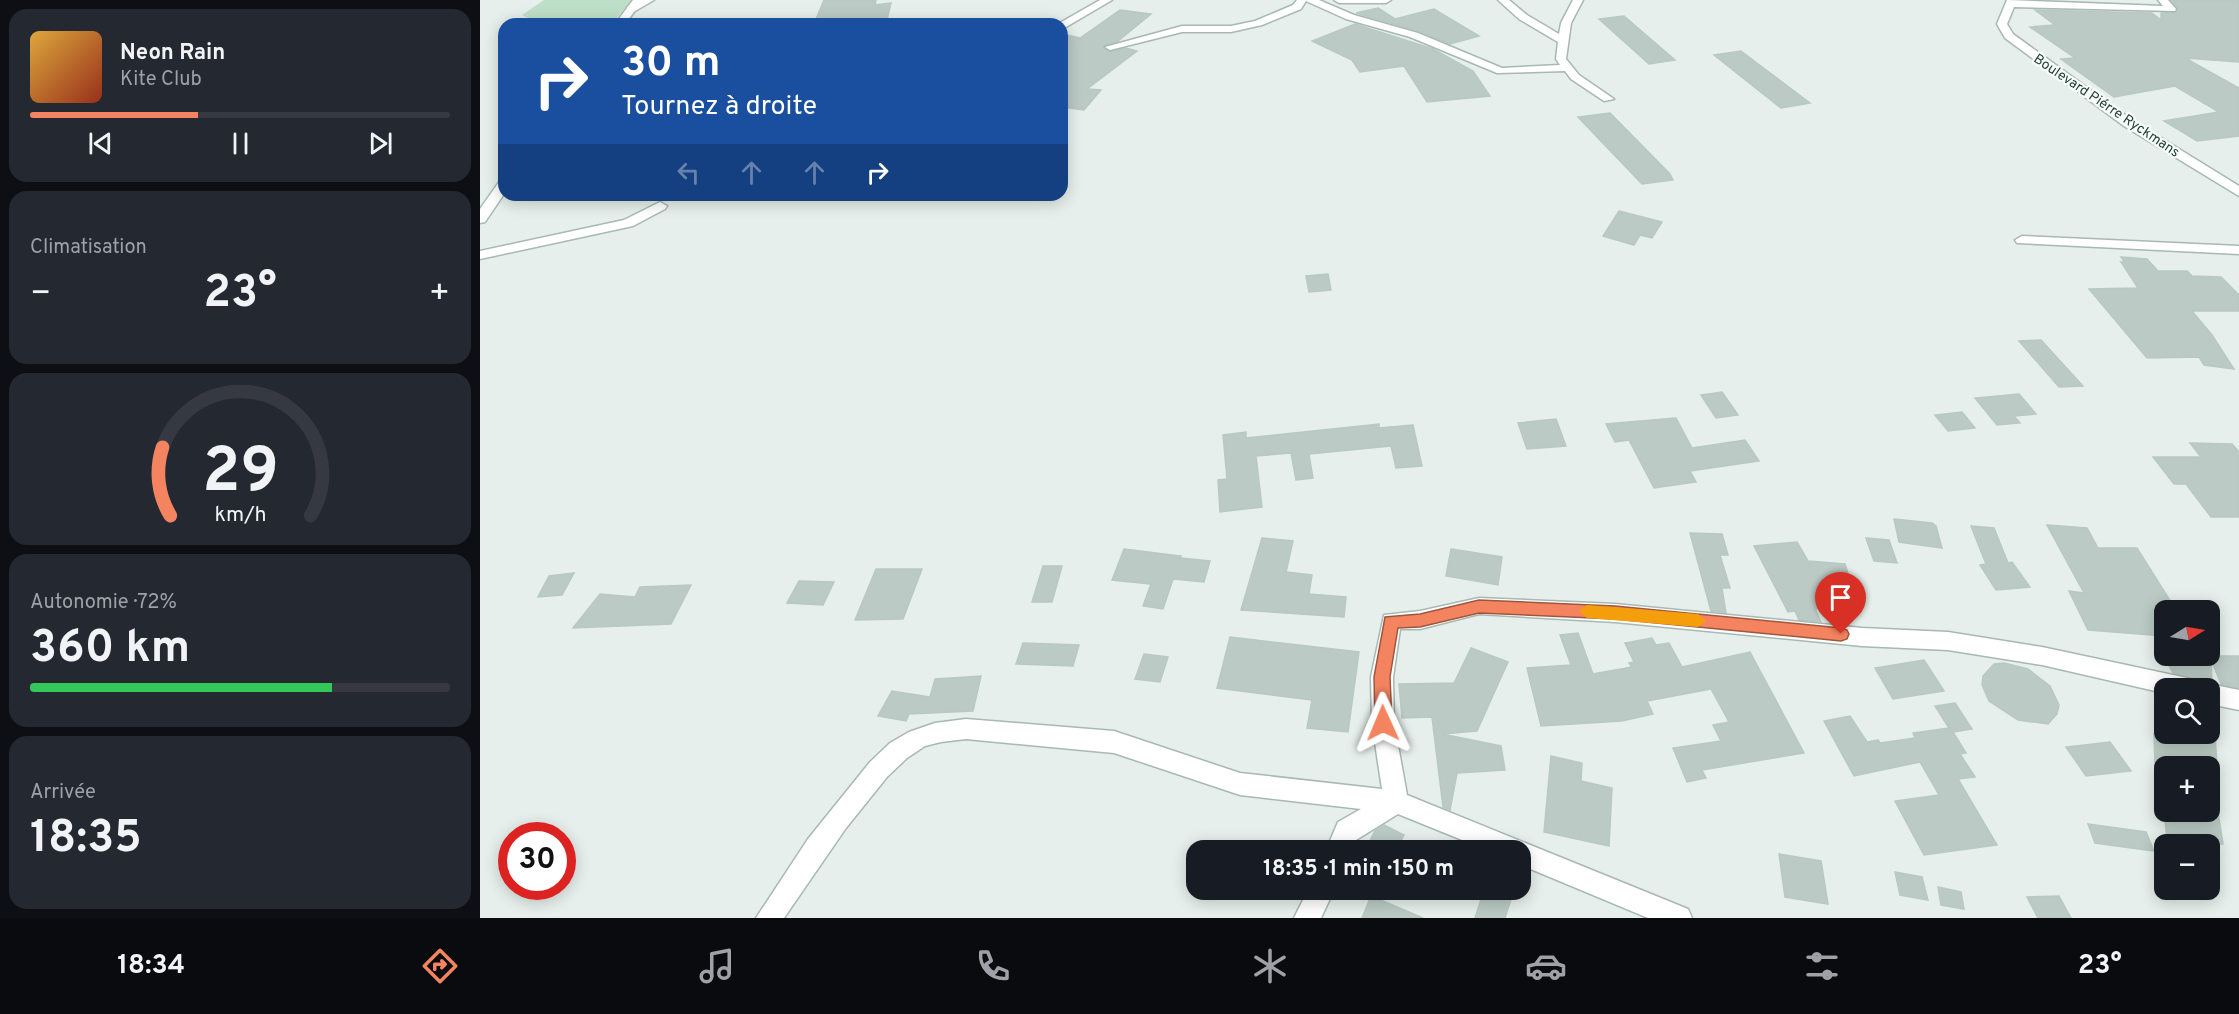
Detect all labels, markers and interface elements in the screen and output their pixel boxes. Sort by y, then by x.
text: 30 m [621,38,720,91]
text: Neon Rain [120,40,225,67]
icon: right [522,42,600,120]
street label: Boulevard Piérre Ryckmans [2030,51,2182,162]
text: Kite Club [120,67,202,93]
text: Tournez à droite [621,90,817,124]
icon: previous [84,127,117,160]
icon: pause [224,127,257,160]
icon: next [364,127,397,160]
icon: left [672,156,705,189]
icon: ahead [735,156,768,189]
icon: ahead [798,156,831,189]
icon: right [861,156,894,189]
text: Climatisation [30,235,147,261]
text: 23° [203,266,277,323]
text: − [30,274,51,316]
text: + [429,274,450,316]
text: 29 [202,435,278,514]
text: km/h [214,502,266,529]
pin [1815,572,1866,634]
icon: arrive [1824,581,1857,614]
text: Autonomie · 72% [30,590,177,616]
north arrow [2154,600,2220,666]
map controls [2154,600,2220,900]
text: 360 km [30,621,190,678]
button: search [2154,678,2220,744]
position arrow [1351,691,1415,755]
button: + [2154,756,2220,822]
text: Arrivée [30,780,96,806]
text: 18:35 [30,811,142,868]
speed limit sign: 30 [498,822,576,900]
button: − [2154,834,2220,900]
text: 18:35 · 1 min · 150 m [1263,856,1454,883]
icon: directions [419,945,461,987]
icon: music [696,945,738,987]
icon: phone [972,945,1014,987]
icon: climate [1249,945,1291,987]
icon: car [1525,945,1567,987]
icon: filters [1801,945,1843,987]
text: 18:34 [117,949,185,983]
text: 23° [2078,949,2122,983]

